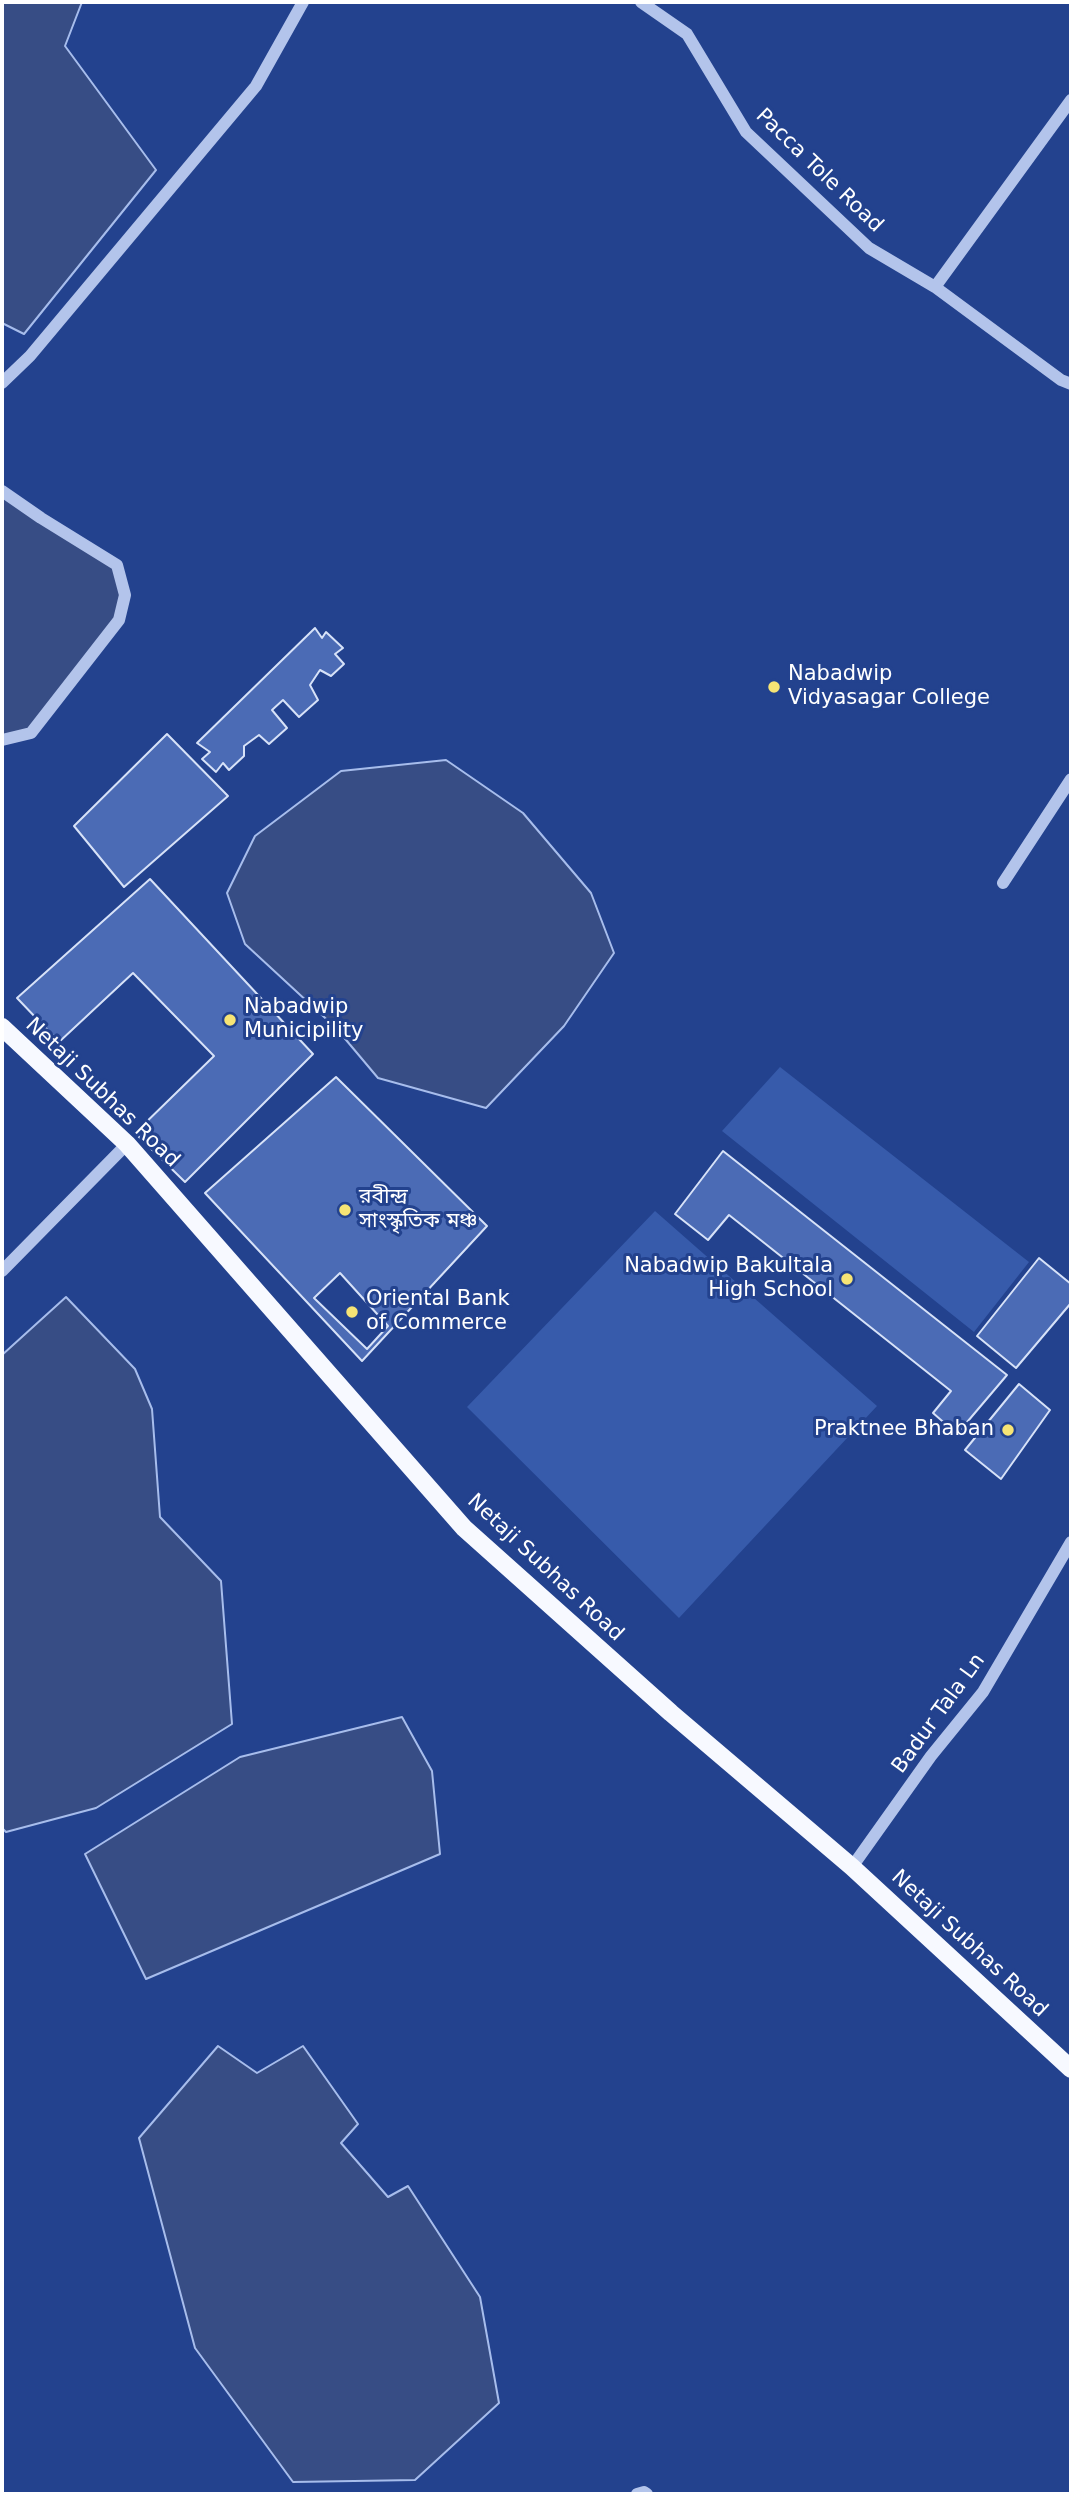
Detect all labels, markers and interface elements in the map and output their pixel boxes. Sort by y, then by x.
street label: Pacca Tole Road [750,104,888,238]
place label: Nabadwip Vidyasagar College [788,662,990,712]
marker: Nabadwip Vidyasagar College [766,679,782,695]
place label: Nabadwip Municipility [244,995,363,1045]
marker: Nabadwip Municipility [222,1012,238,1028]
street label: Netaji Subhas Road [20,1013,184,1173]
place label: রবীন্দ্র সাংস্কৃতিক মঞ্চ [359,1185,477,1235]
marker: রবীন্দ্র সাংস্কৃতিক মঞ্চ [337,1202,353,1218]
place label: Nabadwip Bakultala High School [624,1254,833,1304]
marker: Nabadwip Bakultala High School [839,1271,855,1287]
place label: Oriental Bank of Commerce [366,1287,510,1337]
marker: Oriental Bank of Commerce [344,1304,360,1320]
place label: Praktnee Bhaban [814,1417,994,1443]
marker: Praktnee Bhaban [1000,1422,1016,1438]
street label: Netaji Subhas Road [462,1489,628,1647]
street label: Badur Tala Ln [887,1649,991,1779]
street label: Netaji Subhas Road [886,1865,1052,2023]

